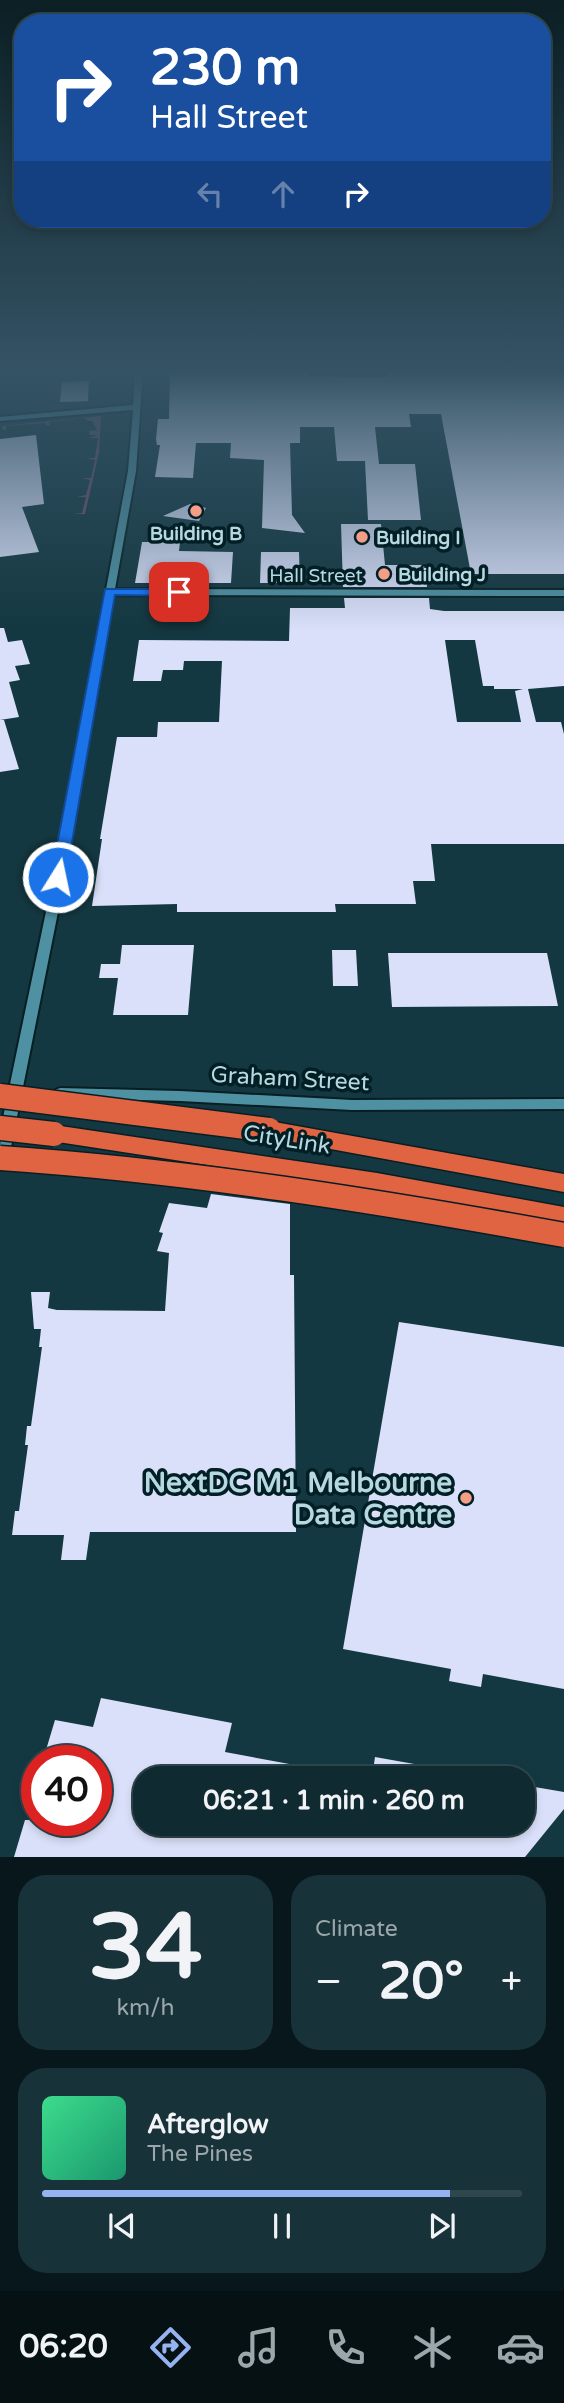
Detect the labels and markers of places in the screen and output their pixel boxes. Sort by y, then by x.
marker: Building B [188,503,204,519]
place label: Building B [150,523,242,546]
place label: Building I [376,527,461,550]
marker: Building I [354,529,370,545]
pin [149,562,209,622]
place label: Building J [398,564,486,587]
marker: Building J [376,566,392,582]
place label: NextDC M1 Melbourne Data Centre [144,1466,452,1532]
marker: NextDC M1 Melbourne Data Centre [458,1490,474,1506]

